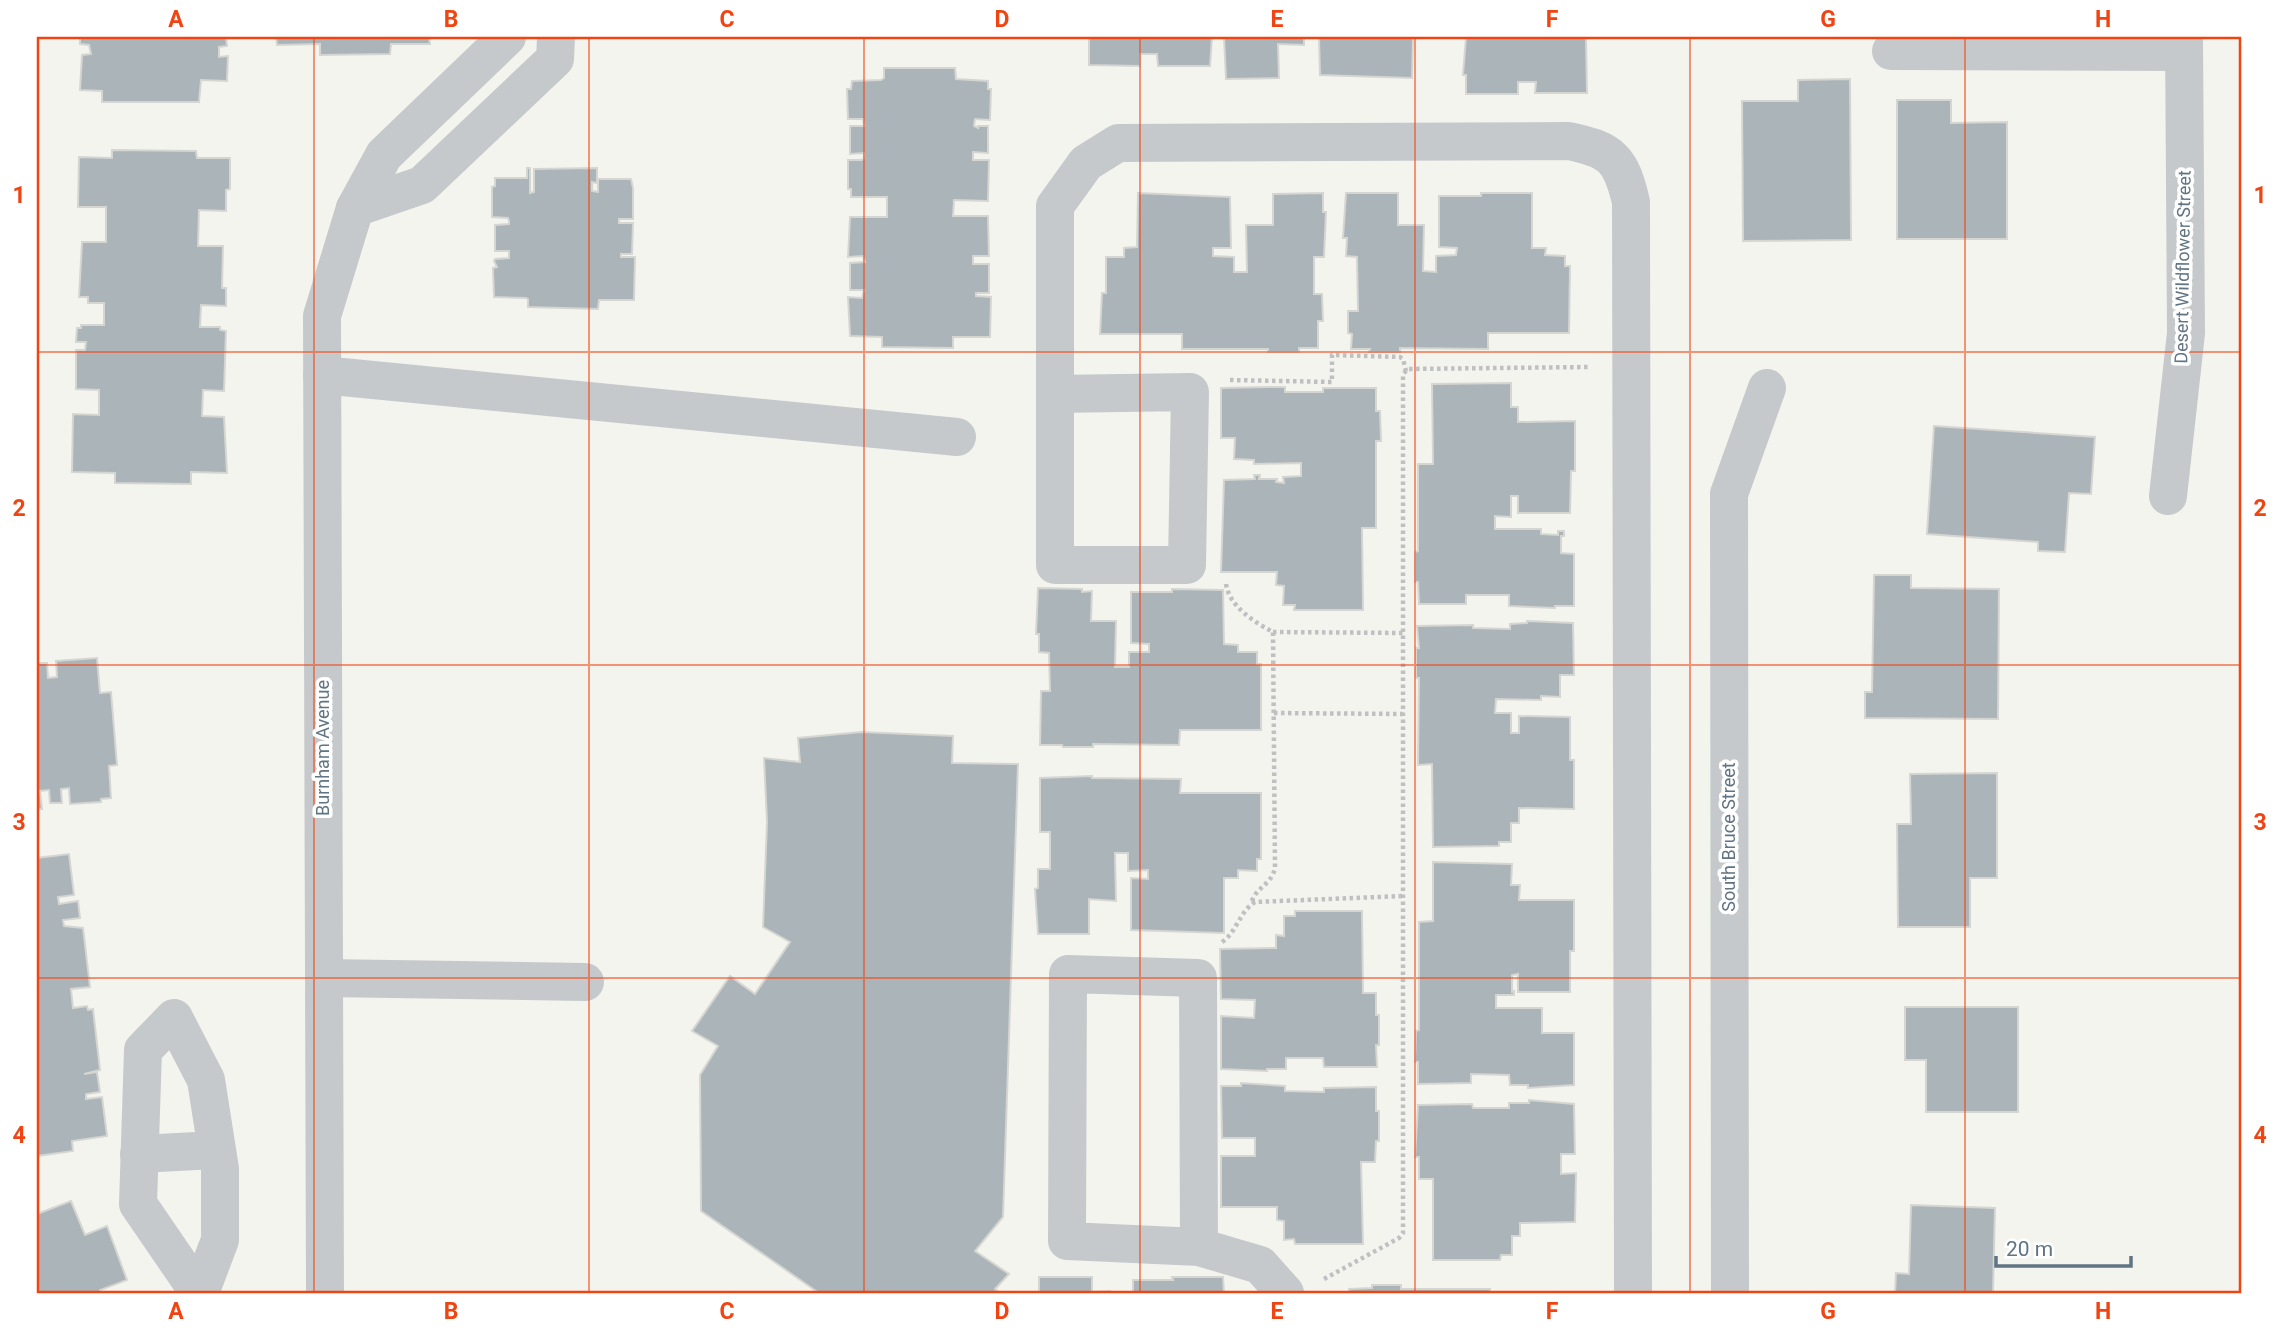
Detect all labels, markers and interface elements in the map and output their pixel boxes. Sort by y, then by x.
text: A [168,6,184,33]
text: B [444,6,458,33]
text: C [719,6,735,33]
text: D [995,6,1009,33]
text: E [1271,6,1284,33]
text: F [1546,6,1559,33]
text: G [1820,6,1836,33]
text: H [2095,6,2111,33]
street label: Desert Wildflower Street [2170,170,2195,364]
text: 1 [12,182,26,209]
text: 1 [2253,182,2267,209]
text: 2 [12,495,26,522]
text: 2 [2253,495,2267,522]
street label: Burnham Avenue [312,680,333,816]
street label: South Bruce Street [1718,762,1739,912]
text: 3 [12,809,26,836]
text: 3 [2253,809,2267,836]
text: 4 [12,1122,26,1149]
text: 4 [2253,1122,2267,1149]
scale bar [1996,1225,2130,1269]
text: 20 m [2006,1237,2053,1261]
text: A [168,1298,184,1325]
text: B [444,1298,458,1325]
text: C [719,1298,735,1325]
text: D [995,1298,1009,1325]
text: E [1271,1298,1284,1325]
text: F [1546,1298,1559,1325]
text: G [1820,1298,1836,1325]
text: H [2095,1298,2111,1325]

